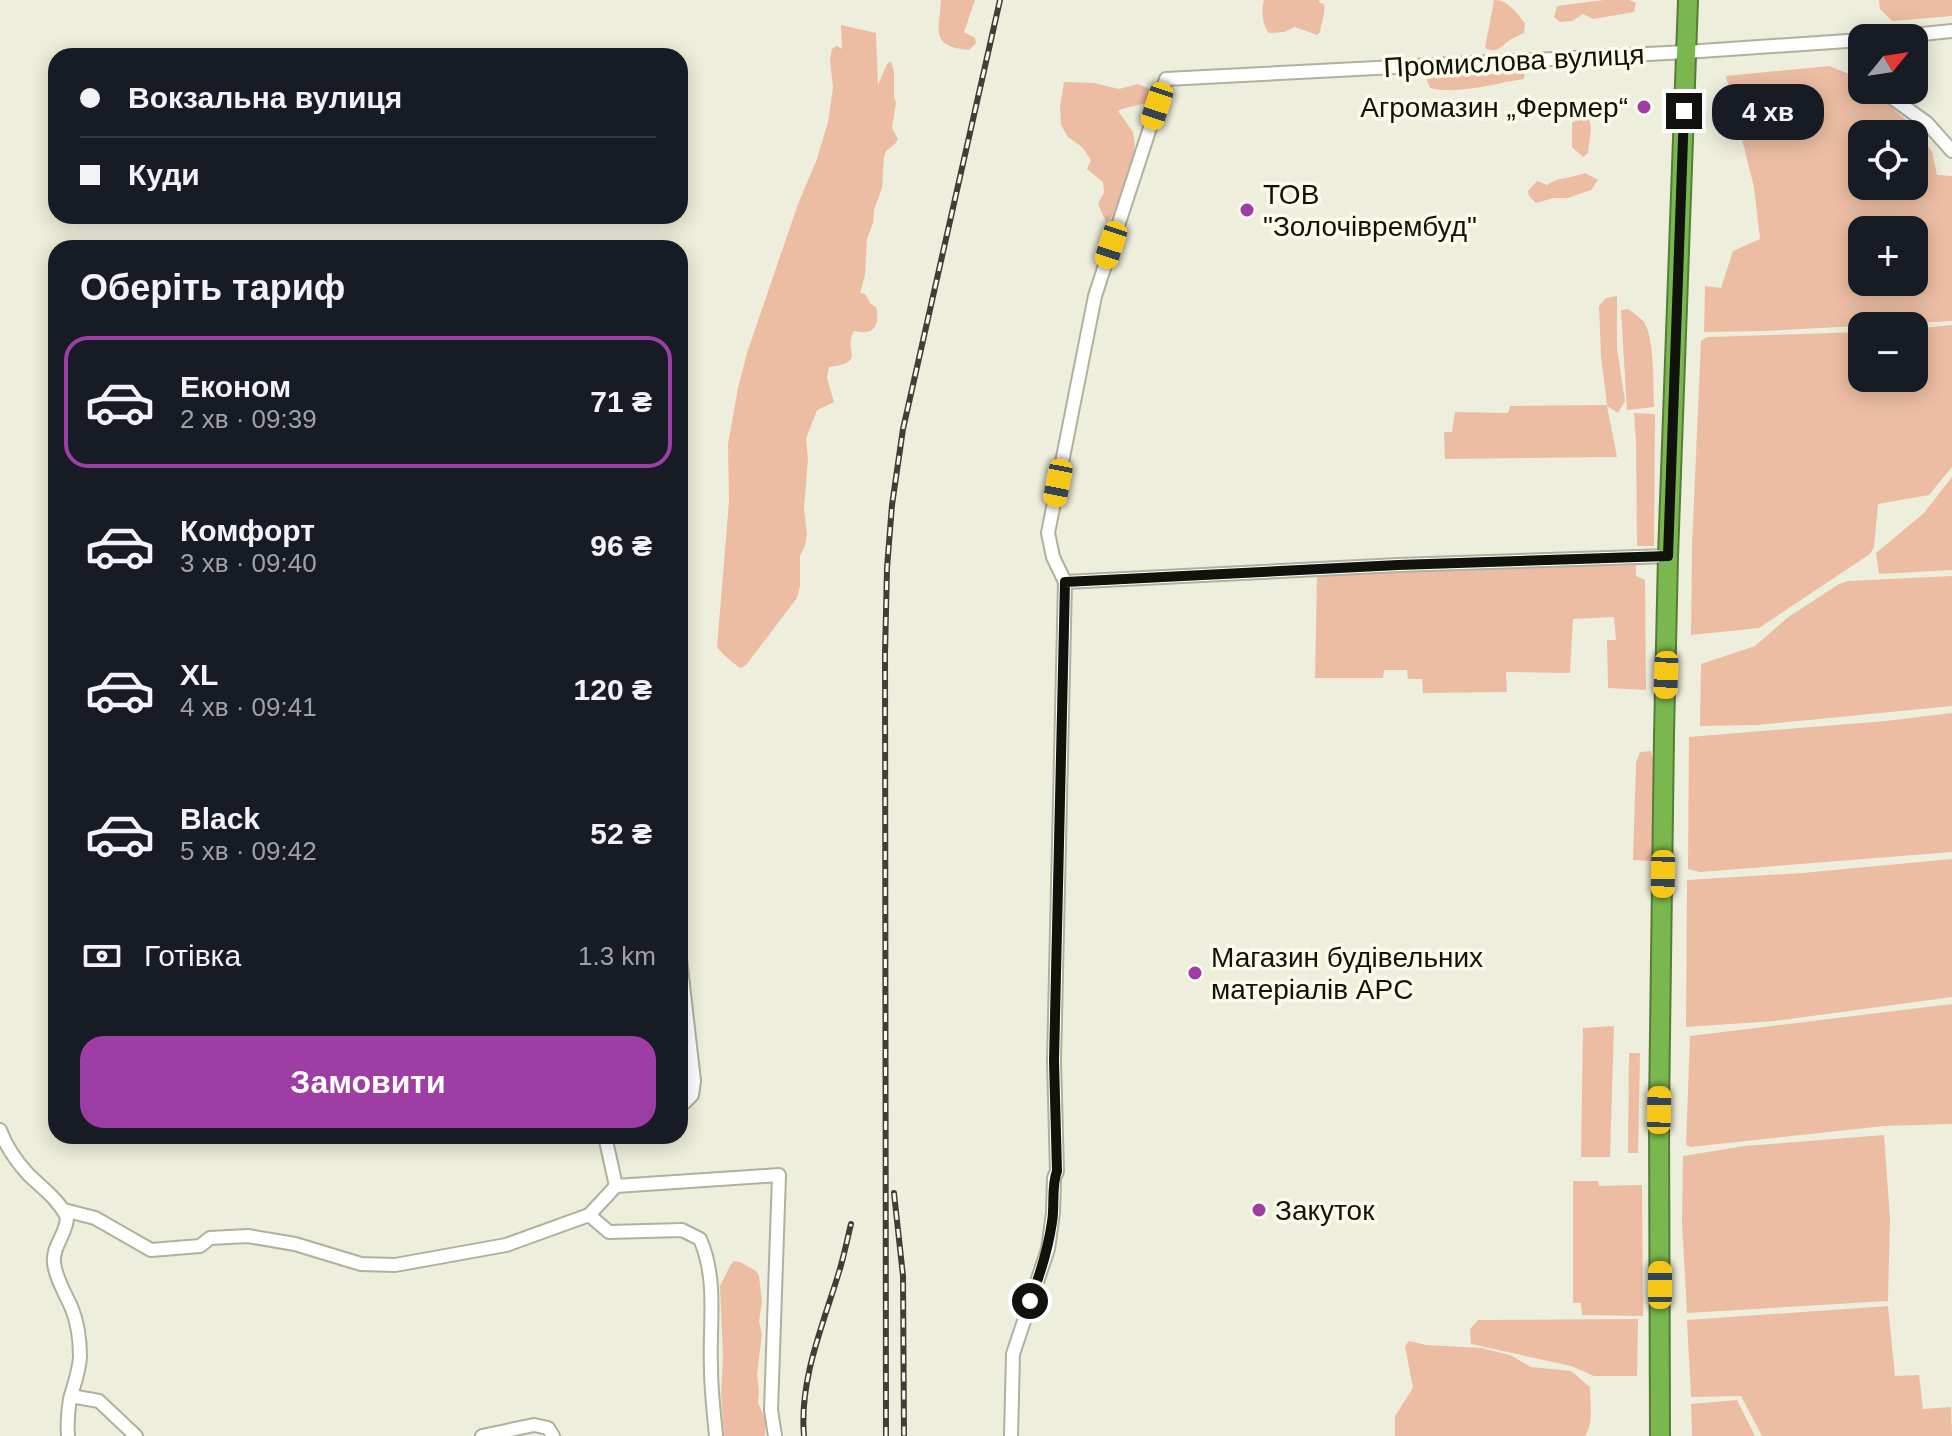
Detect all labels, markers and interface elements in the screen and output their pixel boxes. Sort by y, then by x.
north arrow [1848,24,1928,104]
map controls [1848,24,1928,392]
street label: Промислова вулиця [1383,39,1645,83]
car [1138,79,1176,133]
text: Вокзальна вулиця [128,81,402,114]
callout: 4 хв [1712,83,1824,139]
place label: Агромазин „Фермер“ [1360,92,1628,123]
route end [1666,93,1702,129]
text: 4 хв [1742,97,1794,127]
marker: Агромазин „Фермер“ [1635,98,1653,116]
button: locate [1848,120,1928,200]
text: Куди [128,158,200,191]
place label: ТОВ "Золочіврембуд" [1263,179,1477,242]
marker: ТОВ "Золочіврембуд" [1238,201,1256,219]
button: + [1848,216,1928,296]
car [1092,218,1130,272]
text: Оберіть тариф [80,267,345,308]
button: − [1848,312,1928,392]
icon: car [84,366,156,438]
text: Економ [180,370,291,403]
text: 71 ₴ [590,385,652,418]
text: 2 хв · 09:39 [180,404,317,434]
car [1042,457,1074,509]
icon: car [84,510,156,582]
text: Комфорт [180,514,315,547]
text: 96 ₴ [590,529,652,562]
text: 3 хв · 09:40 [180,548,317,578]
car [1653,651,1679,699]
icon: car [84,654,156,726]
text: XL [180,658,218,691]
text: 120 ₴ [574,673,652,706]
text: 4 хв · 09:41 [180,692,317,722]
icon: car [84,798,156,870]
text: Black [180,802,260,835]
text: 52 ₴ [590,817,652,850]
text: 5 хв · 09:42 [180,836,317,866]
car [1651,850,1675,898]
icon: cash [80,934,124,978]
text: Готівка [144,939,241,972]
text: 1.3 km [578,941,656,971]
place label: Магазин будівельних матеріалів APC [1211,942,1483,1005]
marker: Магазин будівельних матеріалів APC [1186,964,1204,982]
button: Замовити [80,1036,656,1128]
car [1647,1086,1671,1134]
place label: Закуток [1275,1195,1375,1226]
marker: Закуток [1250,1201,1268,1219]
car [1648,1261,1672,1309]
route start [1012,1283,1048,1319]

